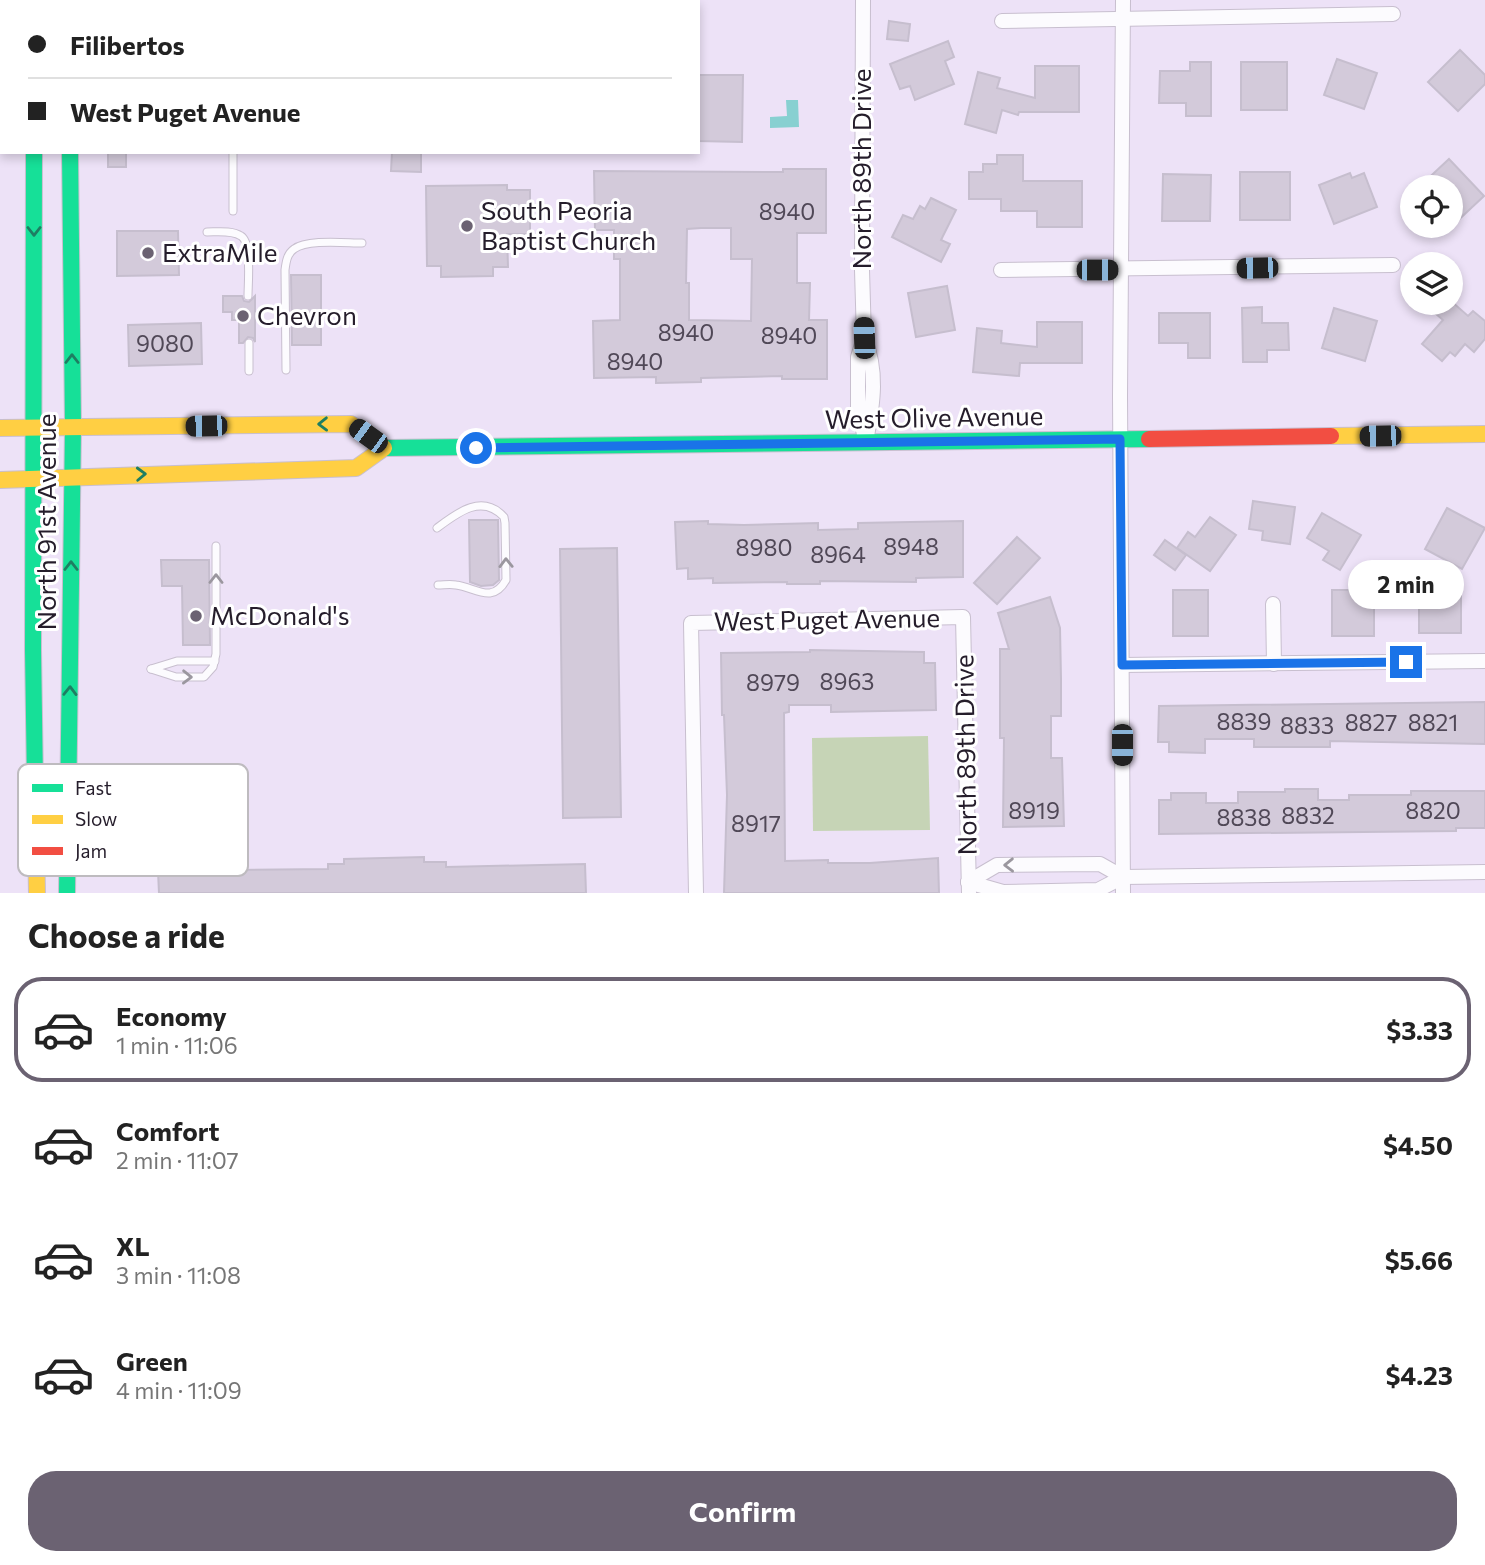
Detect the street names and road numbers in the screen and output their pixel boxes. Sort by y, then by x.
street label: North 89th Drive [845,69,876,269]
street label: West Olive Avenue [824,399,1044,434]
street label: North 91st Avenue [30,413,61,631]
street label: West Puget Avenue [714,601,940,636]
street label: North 89th Drive [947,654,982,856]

